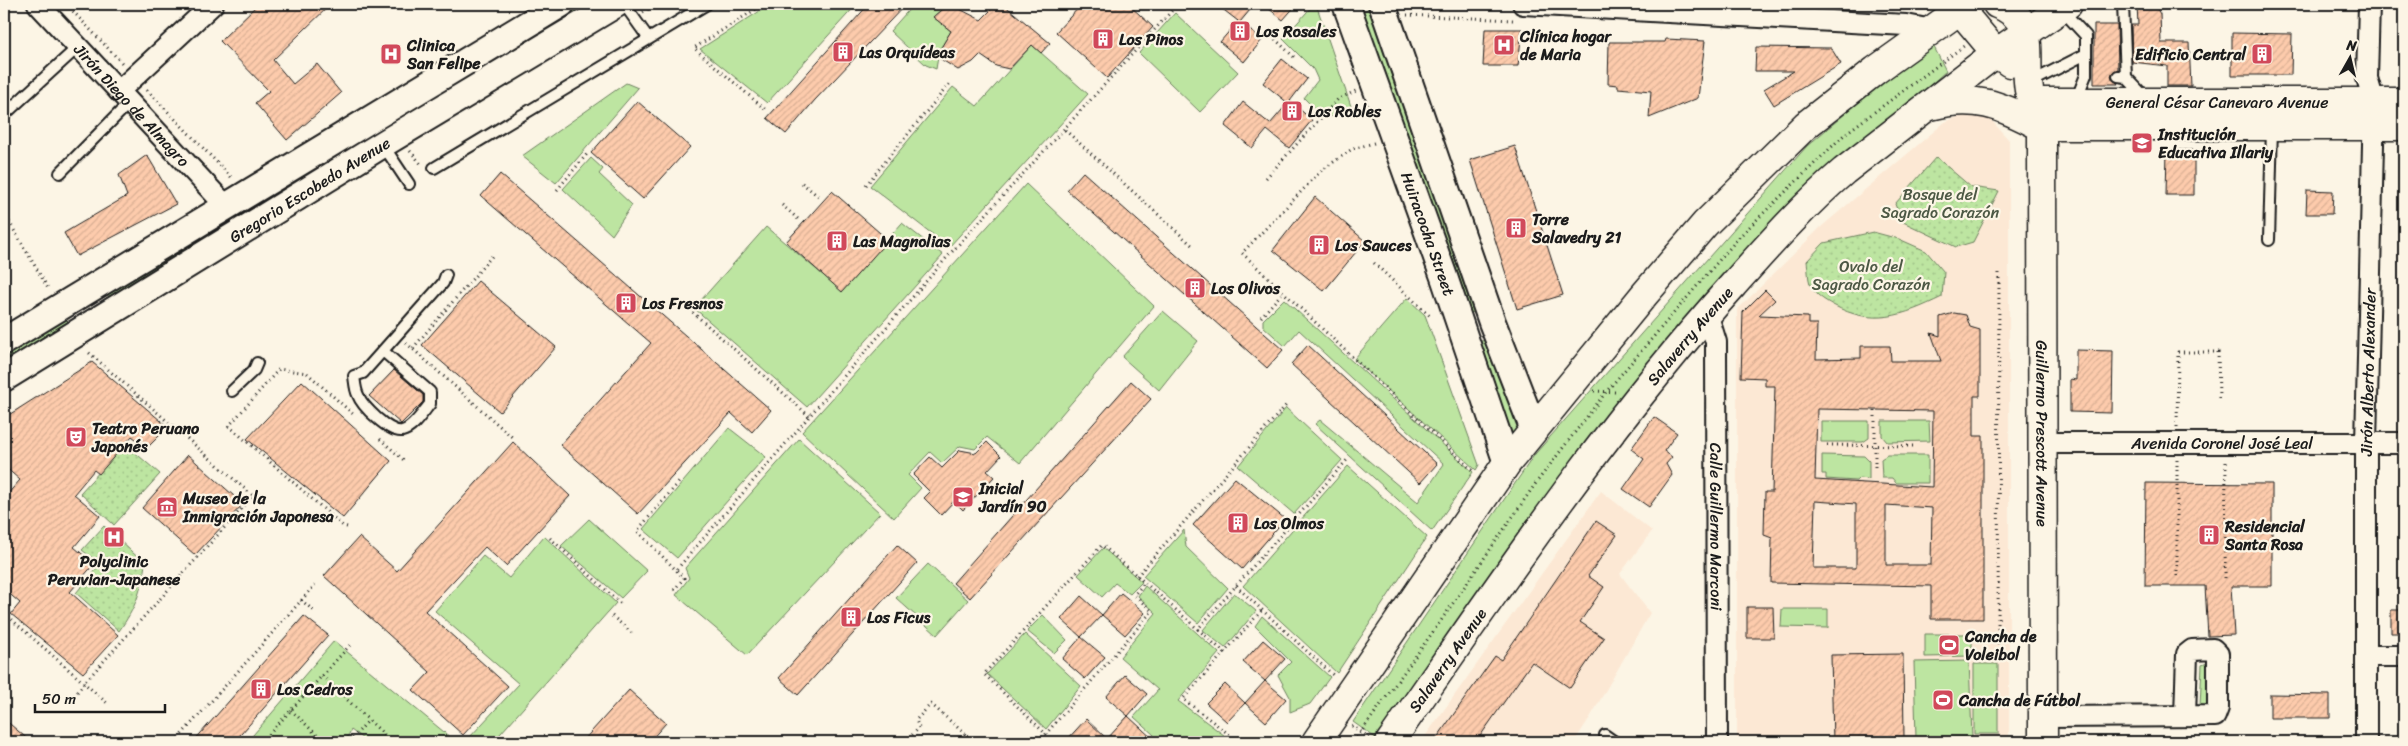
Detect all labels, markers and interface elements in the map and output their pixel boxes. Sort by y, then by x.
place label: Los Rosales [1256,17,1337,46]
building icon: Los Rosales [1228,19,1252,43]
place label: Clínica hogar de Maria [1519,22,1613,69]
place label: Los Pinos [1119,25,1183,54]
building icon: Los Pinos [1091,27,1115,51]
place label: Clinica San Felipe [406,31,481,78]
north arrow [2326,32,2376,82]
text: N [2344,32,2359,59]
hospital icon: Clínica hogar de Maria [1492,33,1516,57]
street label: Jirón Diego de Almagro [66,36,197,174]
place label: Las Orquídeas [859,38,956,67]
building icon: Las Orquídeas [831,40,855,64]
place label: Edificio Central [2135,40,2247,69]
hospital icon: Clinica San Felipe [379,42,403,66]
building icon: Edificio Central [2250,42,2274,66]
street label: General César Canevaro Avenue [2106,88,2328,117]
place label: Los Robles [1308,97,1382,126]
building icon: Los Robles [1280,99,1304,123]
place label: Institución Educativa Illariy [2157,120,2274,167]
street label: Gregorio Escobedo Avenue [223,129,396,251]
school or university icon: Institución Educativa Illariy [2130,131,2154,155]
street label: Huiracocha Street [1392,168,1463,300]
park label: Bosque del Sagrado Corazón [1881,180,2000,227]
place label: Torre Salavedry 21 [1531,205,1622,252]
building icon: Torre Salavedry 21 [1504,216,1528,240]
place label: Las Magnolias [853,227,951,256]
building icon: Las Magnolias [825,229,849,253]
place label: Los Sauces [1335,231,1412,260]
building icon: Los Sauces [1307,233,1331,257]
park label: Ovalo del Sagrado Corazón [1812,252,1931,299]
place label: Los Olivos [1211,274,1281,303]
building icon: Los Olivos [1183,276,1207,300]
street label: Salaverry Avenue [1639,280,1741,392]
street label: Jirón Alberto Alexander [2352,286,2385,457]
place label: Los Fresnos [642,289,724,318]
building icon: Los Fresnos [614,291,638,315]
street label: Guillermo Prescott Avenue [2027,340,2057,527]
place label: Teatro Peruano Japonés [91,414,200,461]
theatre icon: Teatro Peruano Japonés [64,425,88,449]
street label: Avenida Coronel José Leal [2130,429,2313,458]
street label: Calle Guillermo Marconi [1701,443,1731,611]
place label: Inicial Jardín 90 [978,474,1047,521]
place label: Museo de la Inmigración Japonesa [182,484,334,531]
school or university icon: Inicial Jardín 90 [951,485,975,509]
museum icon: Museo de la Inmigración Japonesa [155,495,179,519]
place label: Los Olmos [1254,509,1324,538]
building icon: Los Olmos [1226,511,1250,535]
place label: Residencial Santa Rosa [2224,512,2306,559]
building icon: Residencial Santa Rosa [2197,523,2221,547]
hospital icon: Polyclinic Peruvian-Japanese [102,525,126,549]
place label: Polyclinic Peruvian-Japanese [48,547,181,594]
street label: Salaverry Avenue [1401,601,1495,719]
place label: Los Ficus [867,603,931,632]
building icon: Los Ficus [839,605,863,629]
place label: Cancha de Voleibol [1964,622,2037,669]
sports icon: Cancha de Voleibol [1937,633,1961,657]
place label: Los Cedros [277,675,353,704]
building icon: Los Cedros [249,677,273,701]
scale bar [35,681,165,713]
text: 50 m [42,686,77,712]
place label: Cancha de Fútbol [1958,686,2081,715]
sports icon: Cancha de Fútbol [1931,688,1955,712]

